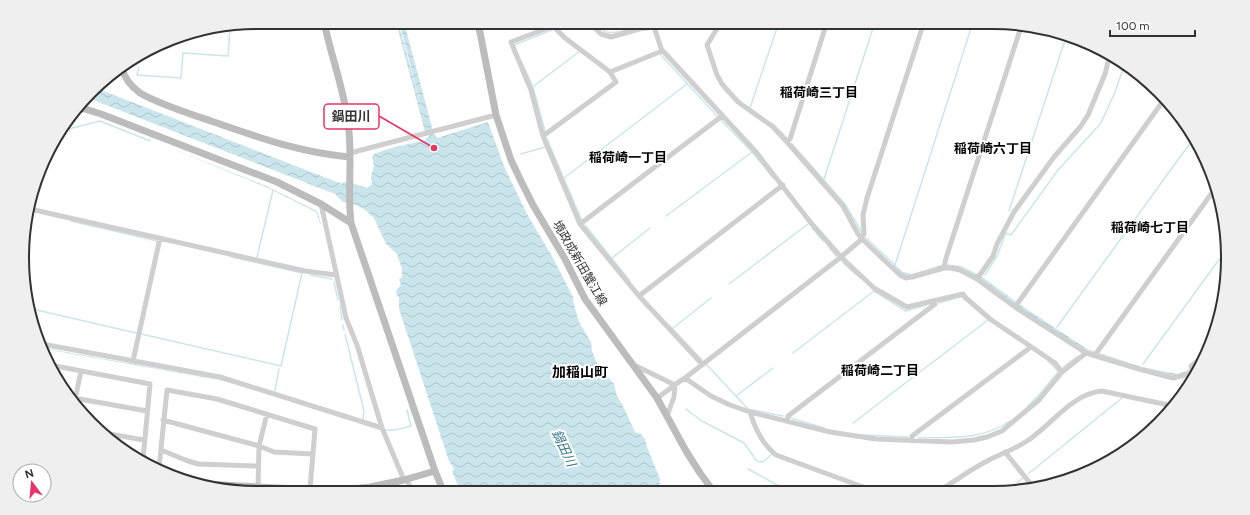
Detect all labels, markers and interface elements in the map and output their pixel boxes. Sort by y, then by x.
scale bar [1110,12,1195,38]
text: 100 m [1116,19,1150,33]
district label: 稲荷崎三丁目 [780,85,858,100]
callout: 鍋田川 [324,104,379,129]
text: 鍋田川 [331,109,371,124]
district label: 稲荷崎六丁目 [954,141,1032,156]
district label: 稲荷崎一丁目 [589,150,667,165]
street label: 境政成新田蟹江線 [550,218,610,308]
district label: 稲荷崎七丁目 [1111,220,1189,235]
district label: 稲荷崎二丁目 [841,363,919,378]
district label: 加稲山町 [552,364,608,381]
water label: 鍋田川 [549,427,580,471]
north arrow [12,463,52,503]
text: N [23,466,35,481]

